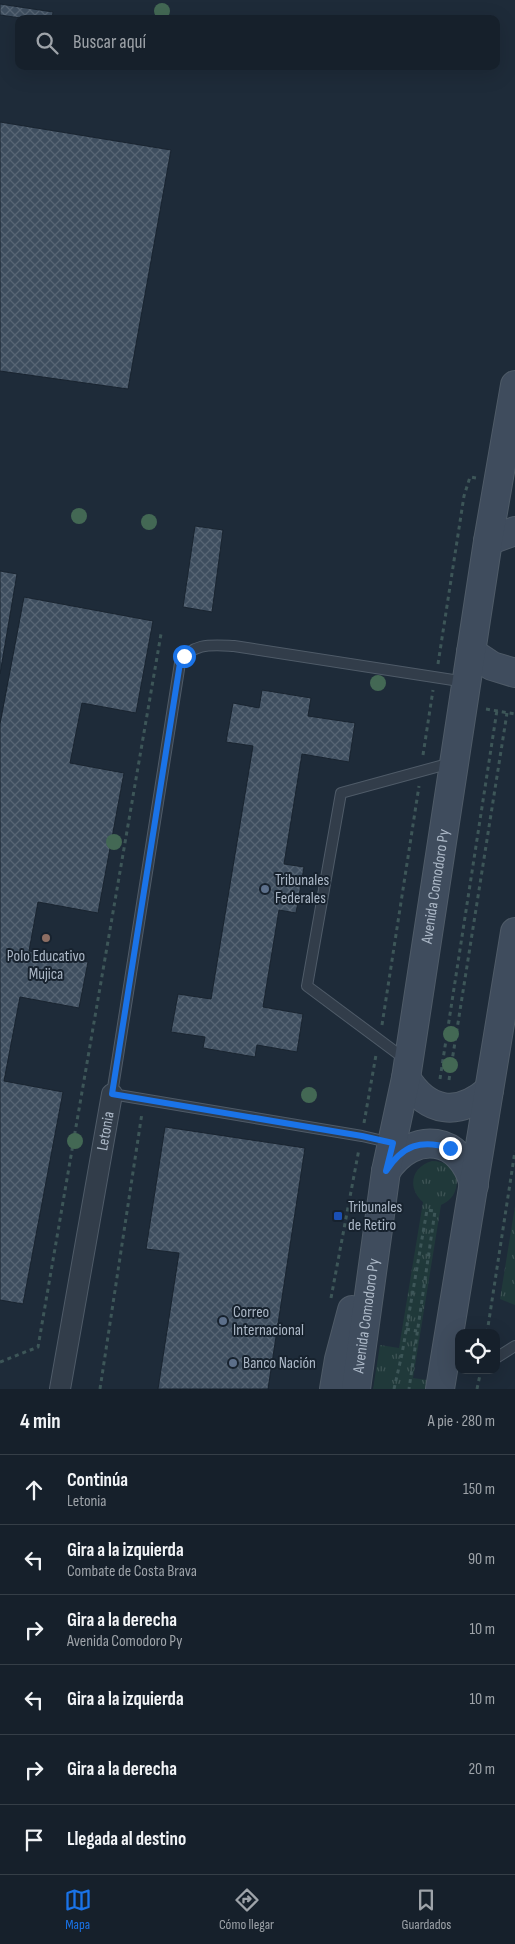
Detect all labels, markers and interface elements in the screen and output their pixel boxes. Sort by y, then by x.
search box [15,15,500,70]
icon: search [33,29,61,57]
text: Buscar aquí [73,31,146,54]
route start [173,645,196,668]
street label: Avenida Comodoro Py [417,828,453,946]
place label: Tribunales Federales [275,871,330,908]
marker: Tribunales Federales [259,883,271,895]
marker: Polo Educativo Mujica [40,932,52,944]
place label: Polo Educativo Mujica [7,947,85,984]
street label: Letonia [93,1110,118,1152]
route end [439,1137,462,1160]
place label: Tribunales de Retiro [348,1198,403,1235]
marker: Tribunales de Retiro [332,1210,344,1222]
street label: Avenida Comodoro Py [349,1257,383,1375]
place label: Correo Internacional [233,1303,304,1340]
marker: Correo Internacional [217,1315,229,1327]
map controls [455,1329,500,1374]
button: locate [455,1329,500,1374]
place label: Banco Nación [243,1354,316,1373]
marker: Banco Nación [227,1357,239,1369]
text: 4 min [20,1409,61,1434]
text: A pie · 280 m [428,1412,495,1431]
text: Continúa [67,1469,128,1492]
icon: ahead [20,1476,48,1504]
text: 150 m [463,1480,495,1499]
text: Letonia [67,1492,107,1511]
text: Gira a la izquierda [67,1539,184,1562]
icon: left [20,1546,48,1574]
text: 90 m [468,1550,495,1569]
text: Combate de Costa Brava [67,1562,197,1581]
text: Gira a la derecha [67,1609,177,1632]
icon: right [20,1616,48,1644]
text: 10 m [469,1620,495,1639]
text: Avenida Comodoro Py [67,1632,183,1651]
icon: left [20,1686,48,1714]
text: Gira a la izquierda [67,1688,184,1711]
text: 10 m [469,1690,495,1709]
icon: right [20,1756,48,1784]
text: Gira a la derecha [67,1758,177,1781]
text: 20 m [468,1760,495,1779]
icon: arrive [20,1826,48,1854]
text: Llegada al destino [67,1828,186,1851]
tab: Mapa [64,1886,92,1933]
tab: Cómo llegar [219,1886,274,1933]
tab: Guardados [401,1886,451,1933]

